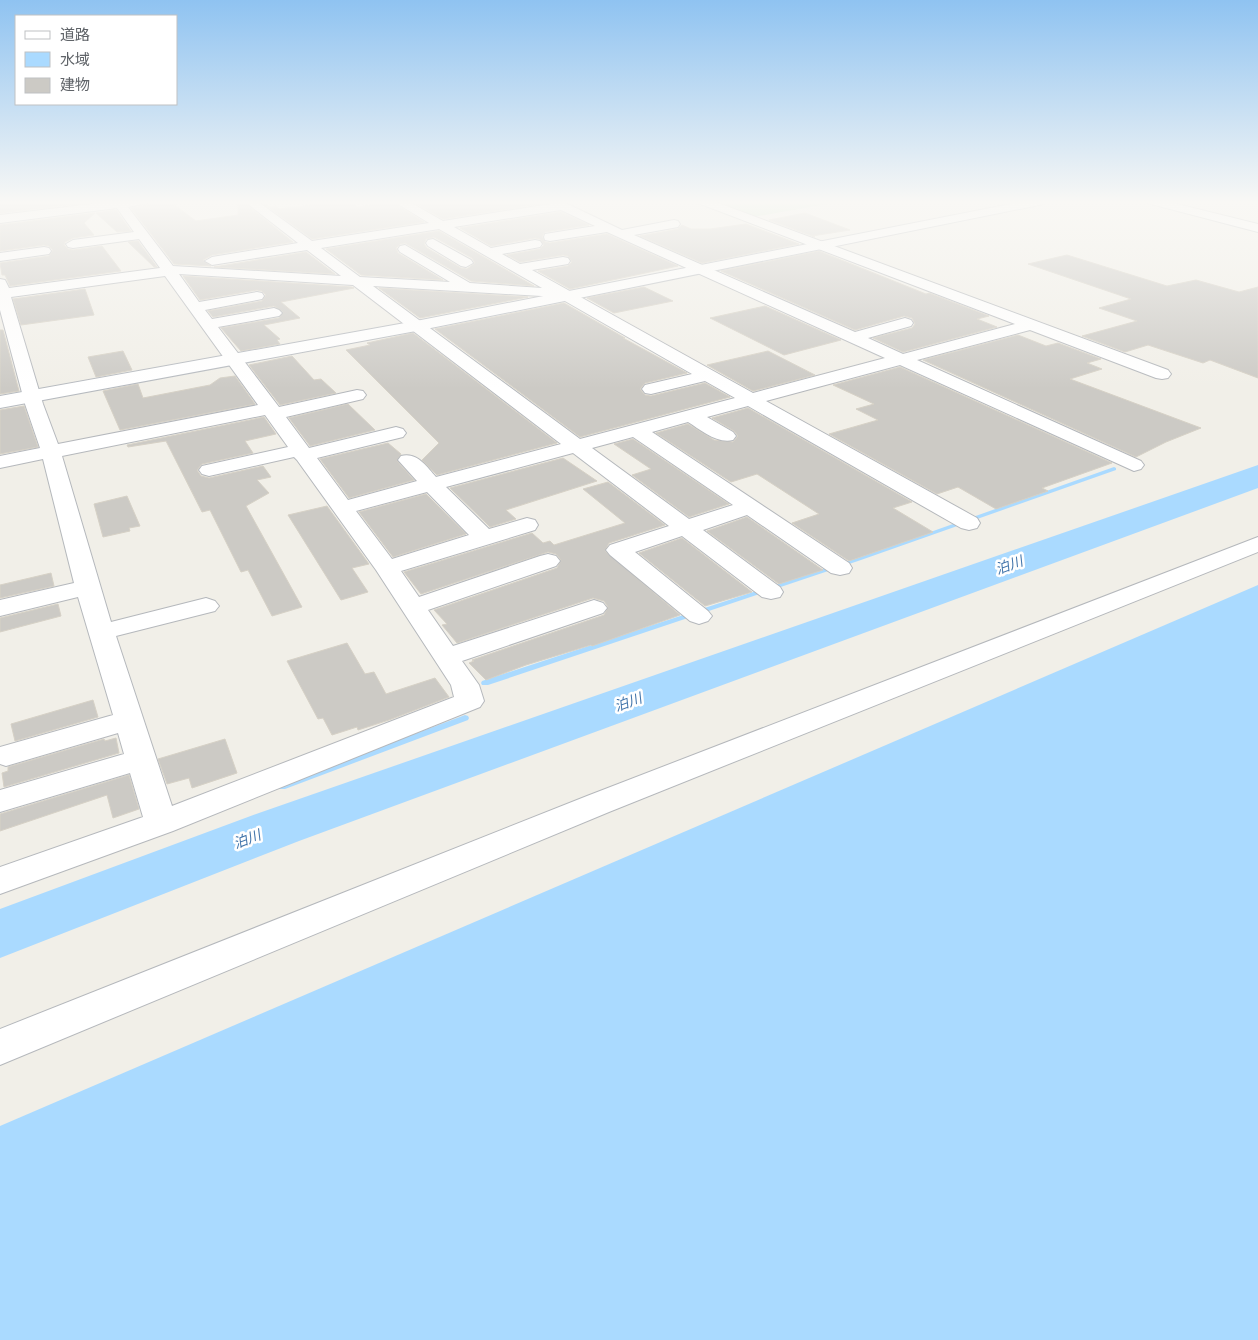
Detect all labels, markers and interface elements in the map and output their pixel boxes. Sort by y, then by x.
legend [15,15,178,105]
text: 道路 [60,25,90,44]
text: 水域 [60,50,90,69]
text: 建物 [60,75,90,94]
water label: 泊川 [993,551,1027,578]
water label: 泊川 [612,688,646,715]
water label: 泊川 [231,825,265,852]

